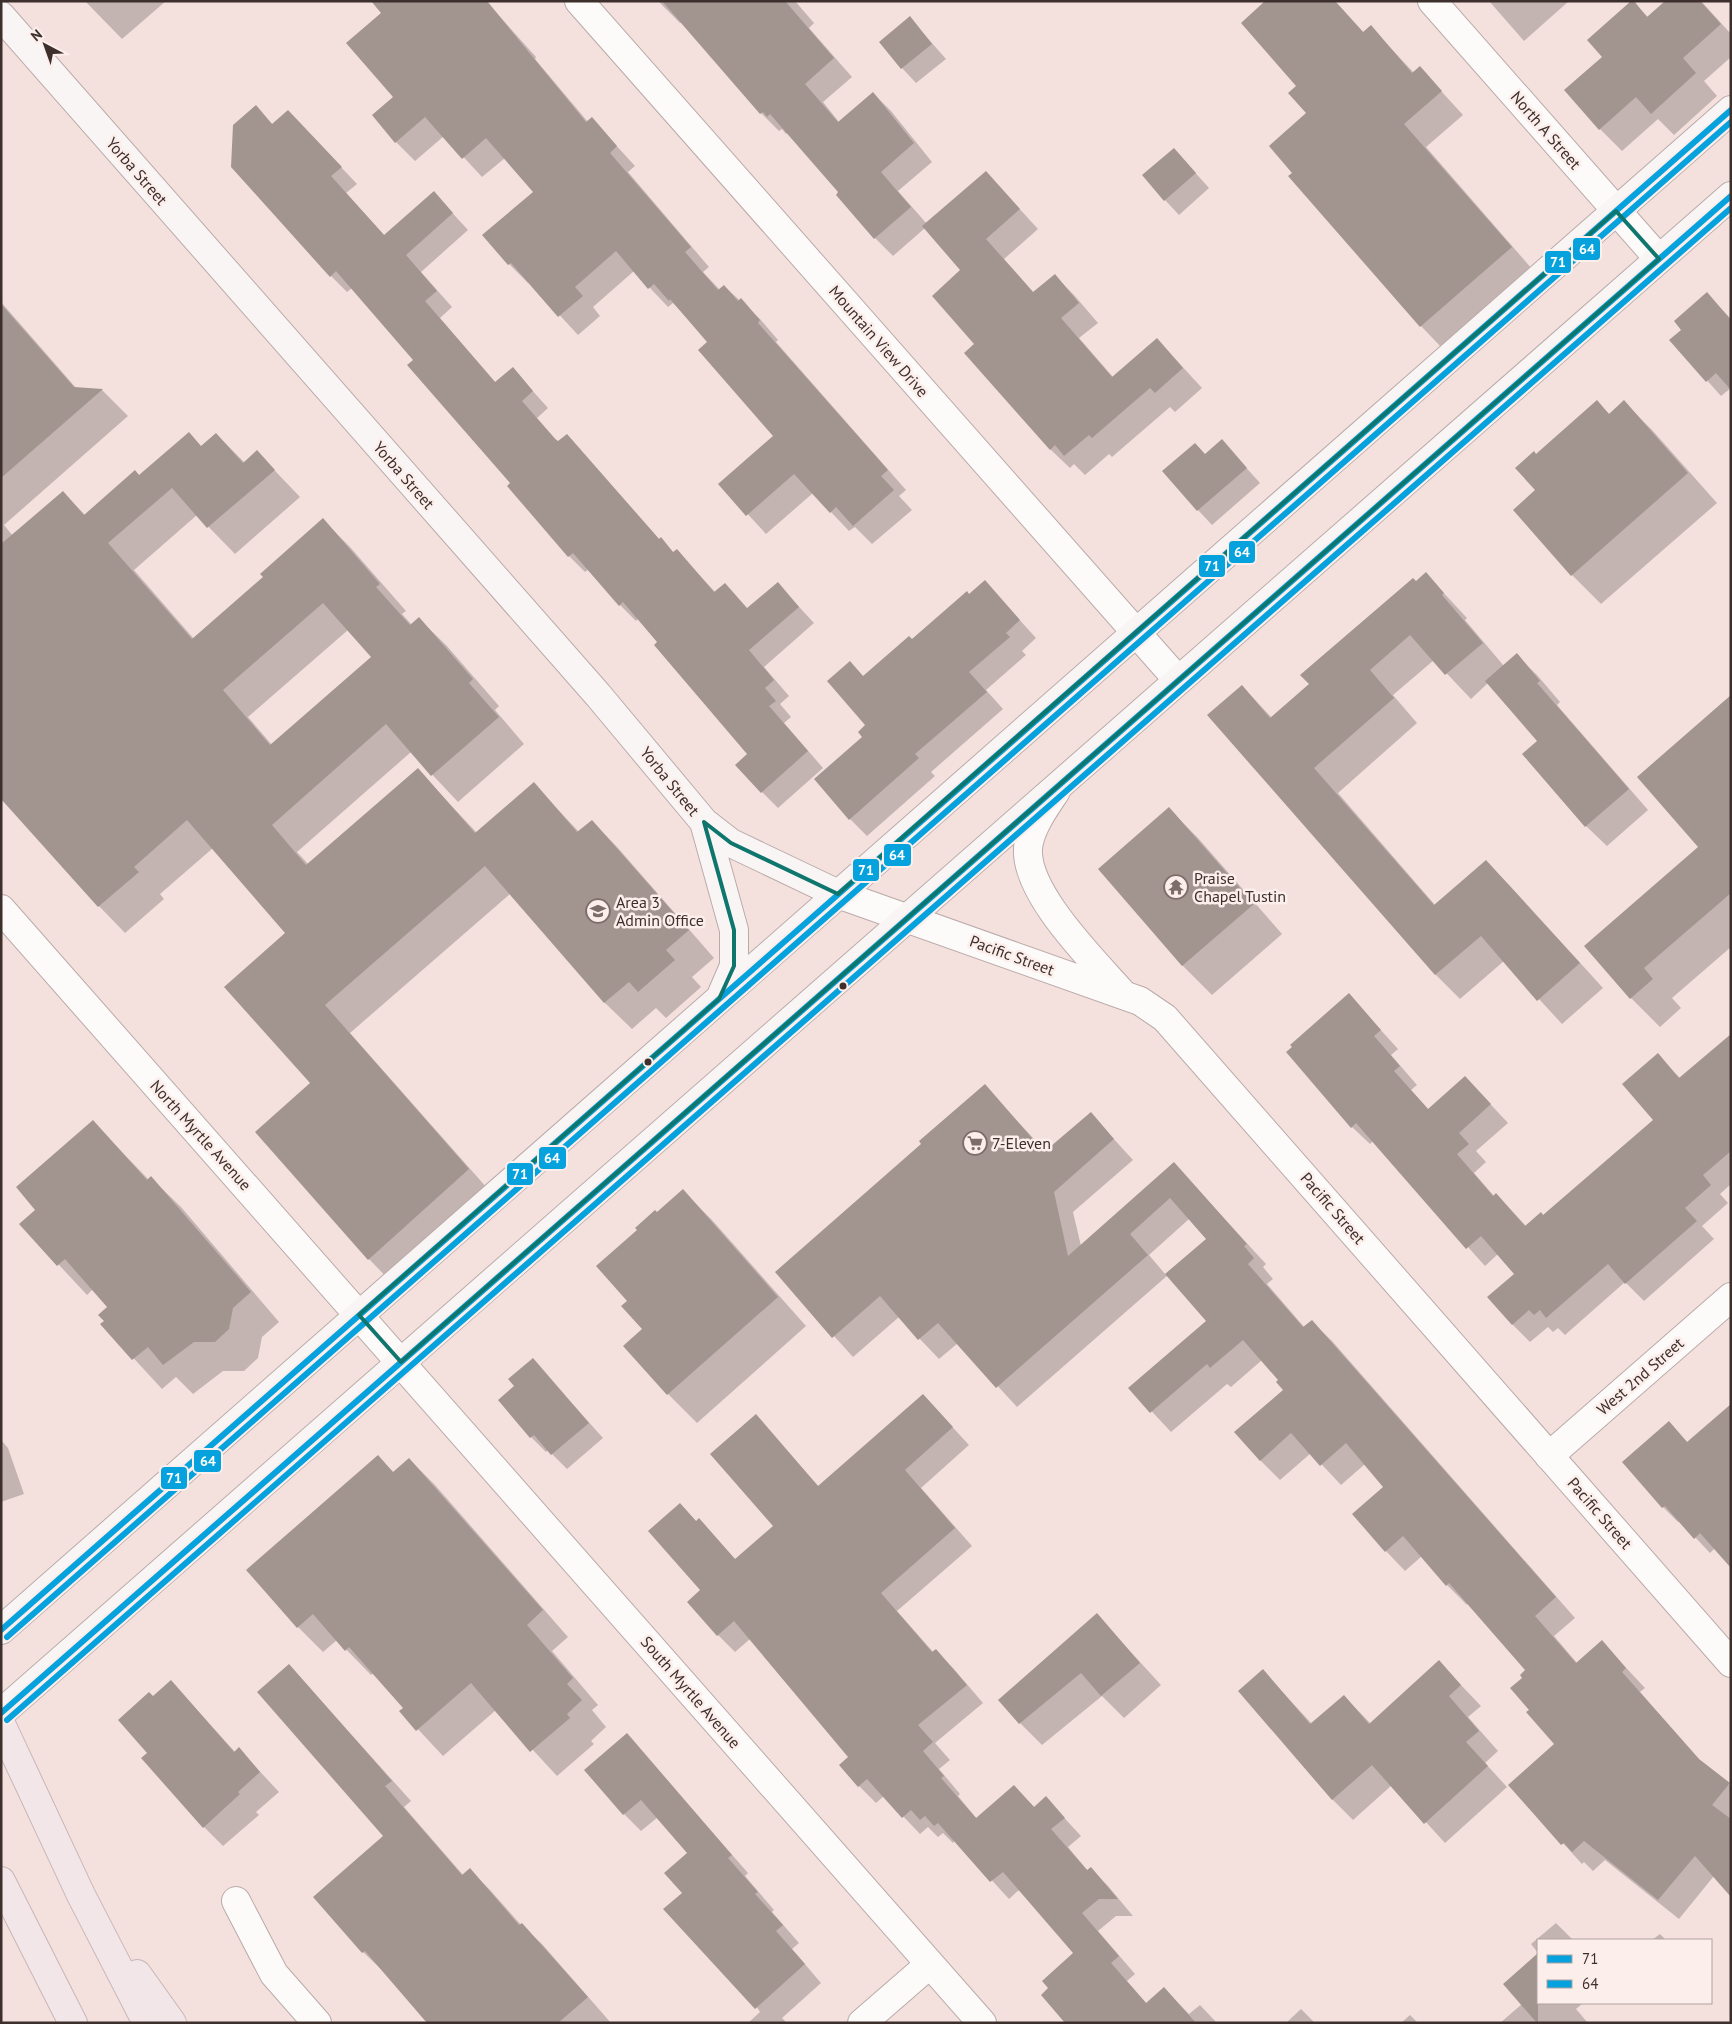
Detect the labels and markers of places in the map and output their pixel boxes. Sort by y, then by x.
place label: Praise Chapel Tustin [1194,868,1286,906]
temple icon: Praise Chapel Tustin [1163,874,1189,900]
place label: Area 3 Admin Office [616,892,704,930]
school or university icon: Area 3 Admin Office [585,898,611,924]
unlabelled marker [838,981,848,991]
unlabelled marker [643,1057,653,1067]
supermarket icon: 7-Eleven [962,1130,988,1156]
place label: 7-Eleven [992,1133,1051,1153]

